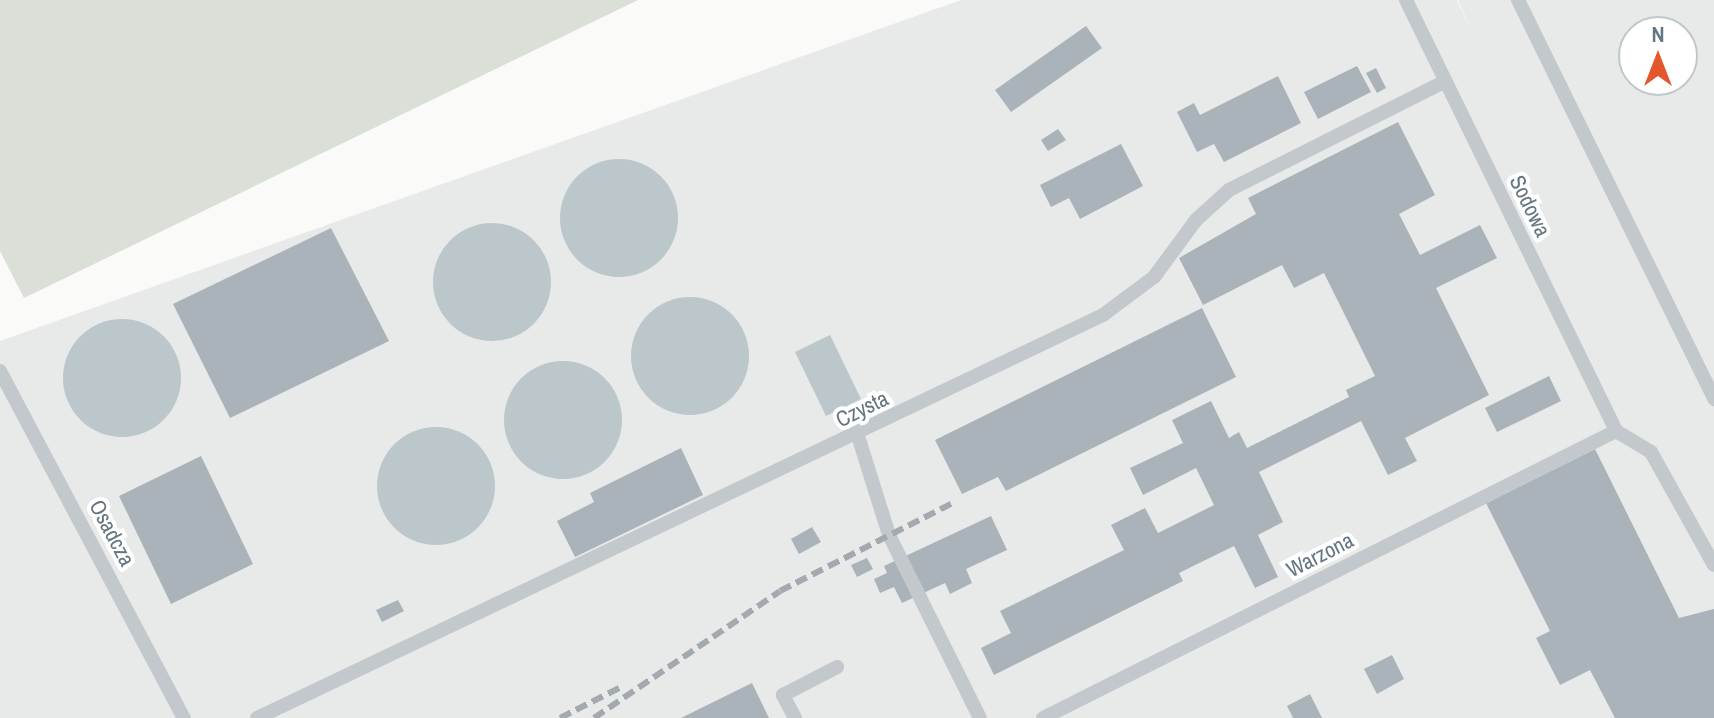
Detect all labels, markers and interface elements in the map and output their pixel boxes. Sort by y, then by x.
north arrow [1618,16,1698,96]
text: N [1651,19,1665,49]
street label: Sodowa [1504,171,1556,241]
street label: Czysta [831,385,893,433]
street label: Osadcza [84,495,140,571]
street label: Warzona [1282,527,1358,583]

